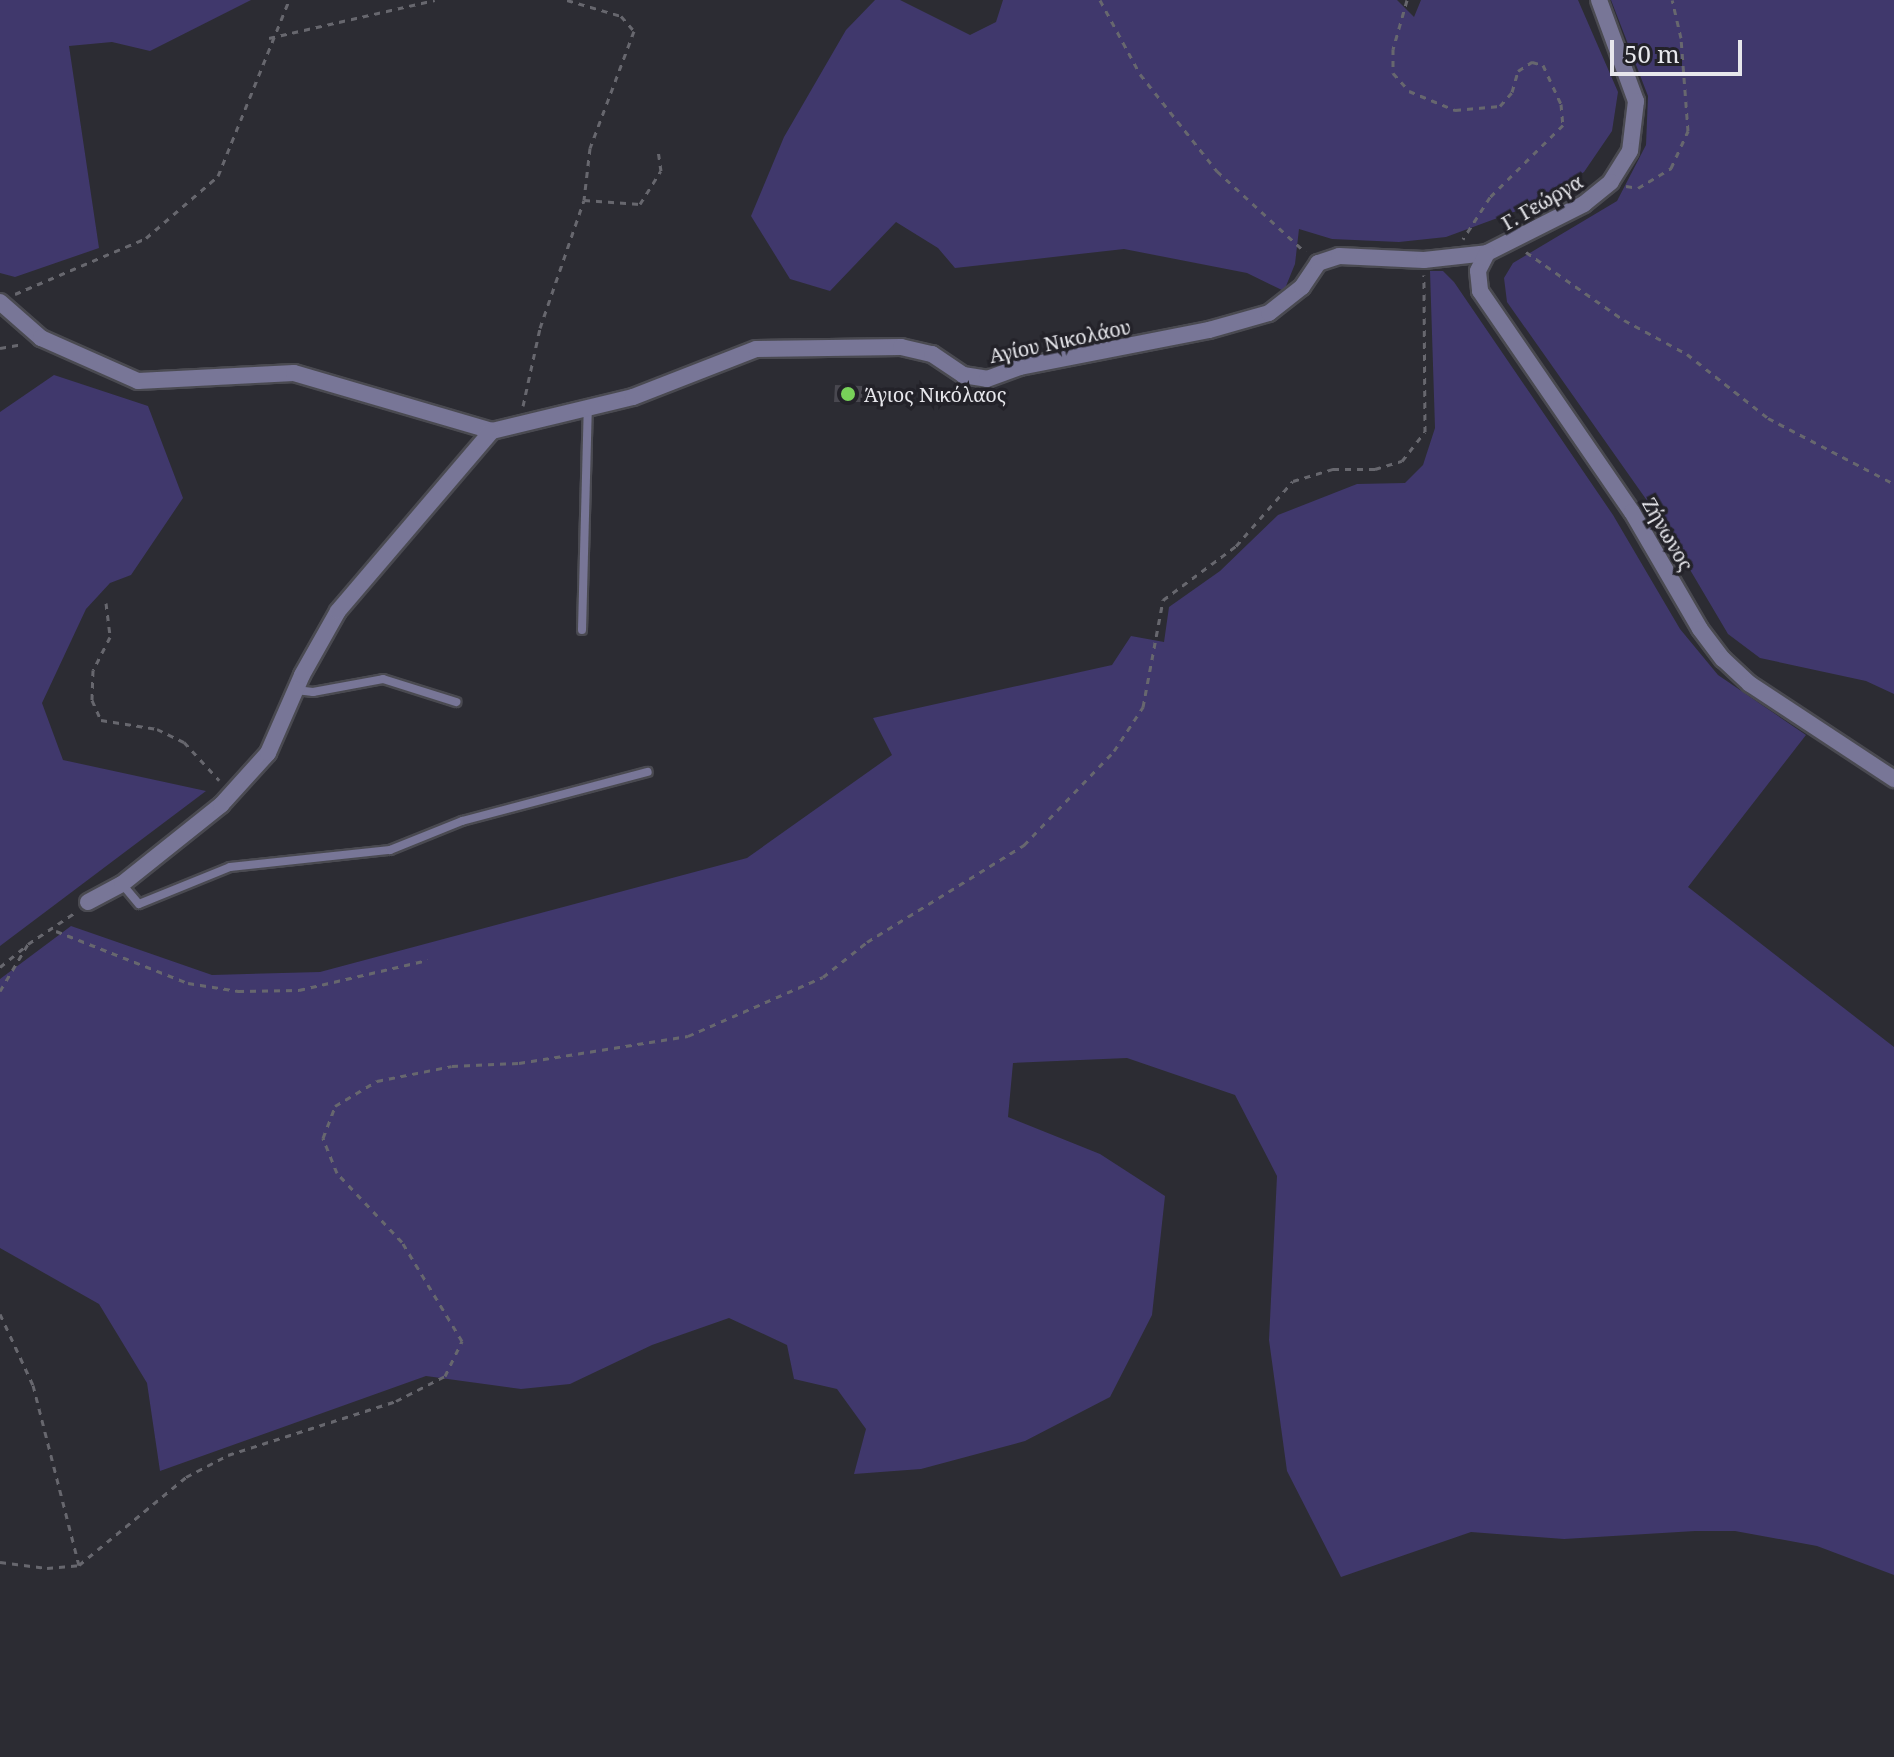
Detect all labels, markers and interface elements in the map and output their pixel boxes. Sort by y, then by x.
scale bar [1614,24,1746,74]
text: 50 m [1624,37,1680,70]
street label: Γ. Γεώργα [1497,169,1587,235]
street label: Αγίου Νικολάου [987,314,1133,368]
place label: Άγιος Νικόλαος [864,382,1006,406]
marker: Άγιος Νικόλαος [839,385,857,403]
street label: Ζήνωνος [1638,493,1698,575]

